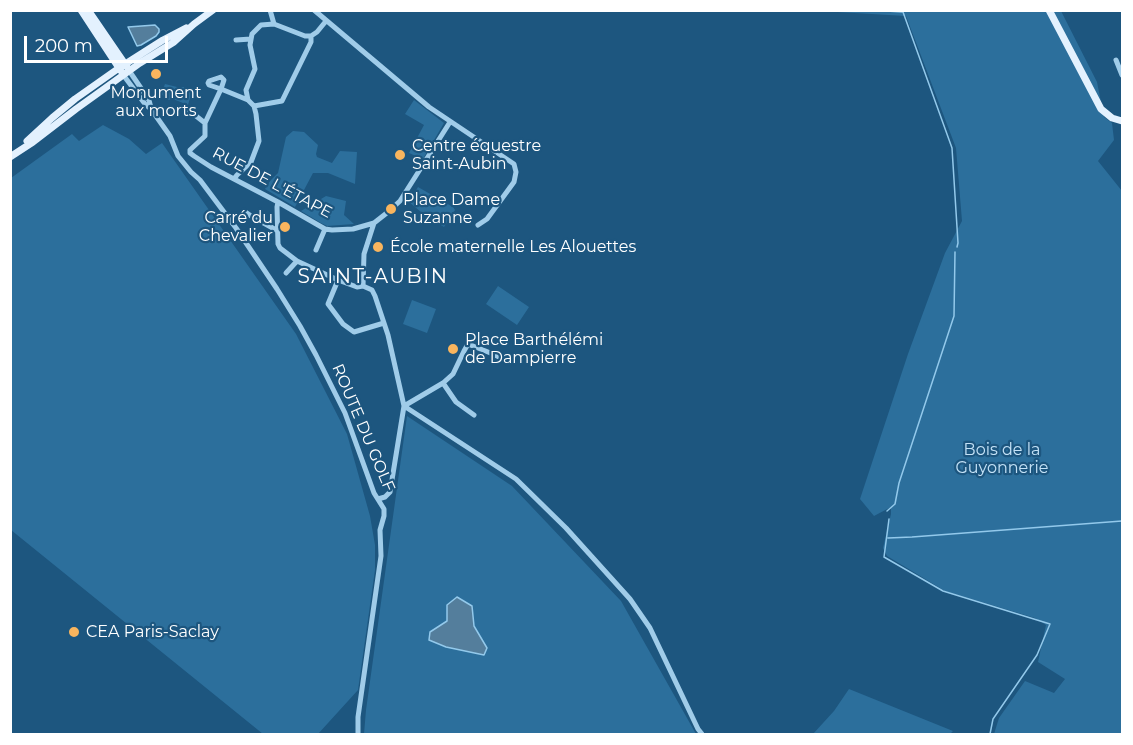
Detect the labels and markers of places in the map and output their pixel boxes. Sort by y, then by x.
marker: Monument aux morts [149,67,163,81]
place label: Monument aux morts [111,83,201,121]
place label: Centre équestre Saint-Aubin [412,136,541,174]
marker: Centre équestre Saint-Aubin [393,148,407,162]
place label: Place Dame Suzanne [403,190,500,228]
marker: Place Dame Suzanne [384,202,398,216]
place label: Carré du Chevalier [199,208,273,246]
marker: Carré du Chevalier [278,220,292,234]
place label: École maternelle Les Alouettes [390,237,636,257]
marker: École maternelle Les Alouettes [371,240,385,254]
place label: Place Barthélémi de Dampierre [465,330,603,368]
marker: Place Barthélémi de Dampierre [446,342,460,356]
place label: CEA Paris-Saclay [86,622,219,642]
marker: CEA Paris-Saclay [67,625,81,639]

